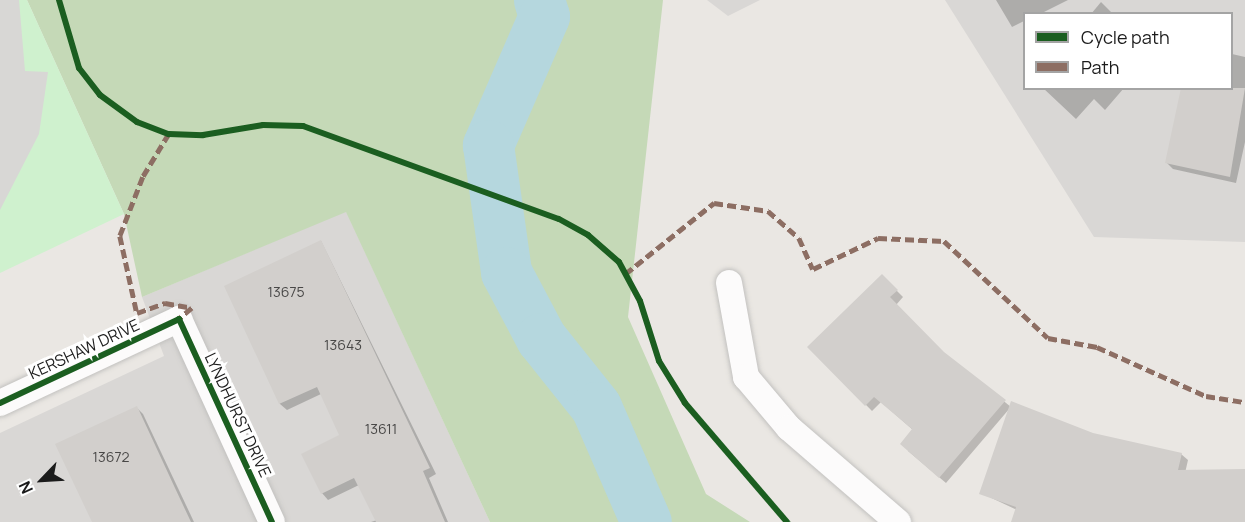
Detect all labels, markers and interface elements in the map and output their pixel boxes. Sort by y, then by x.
legend [1023,12,1233,90]
text: Cycle path [1081,25,1170,49]
text: Path [1081,55,1119,79]
house number: 13675 [267,284,305,300]
street label: KERSHAW DRIVE [26,315,142,383]
house number: 13643 [324,337,362,353]
street label: LYNDHURST DRIVE [201,350,275,480]
house number: 13611 [365,421,397,437]
house number: 13672 [93,449,129,465]
north arrow [12,450,72,510]
text: N [13,478,38,497]

